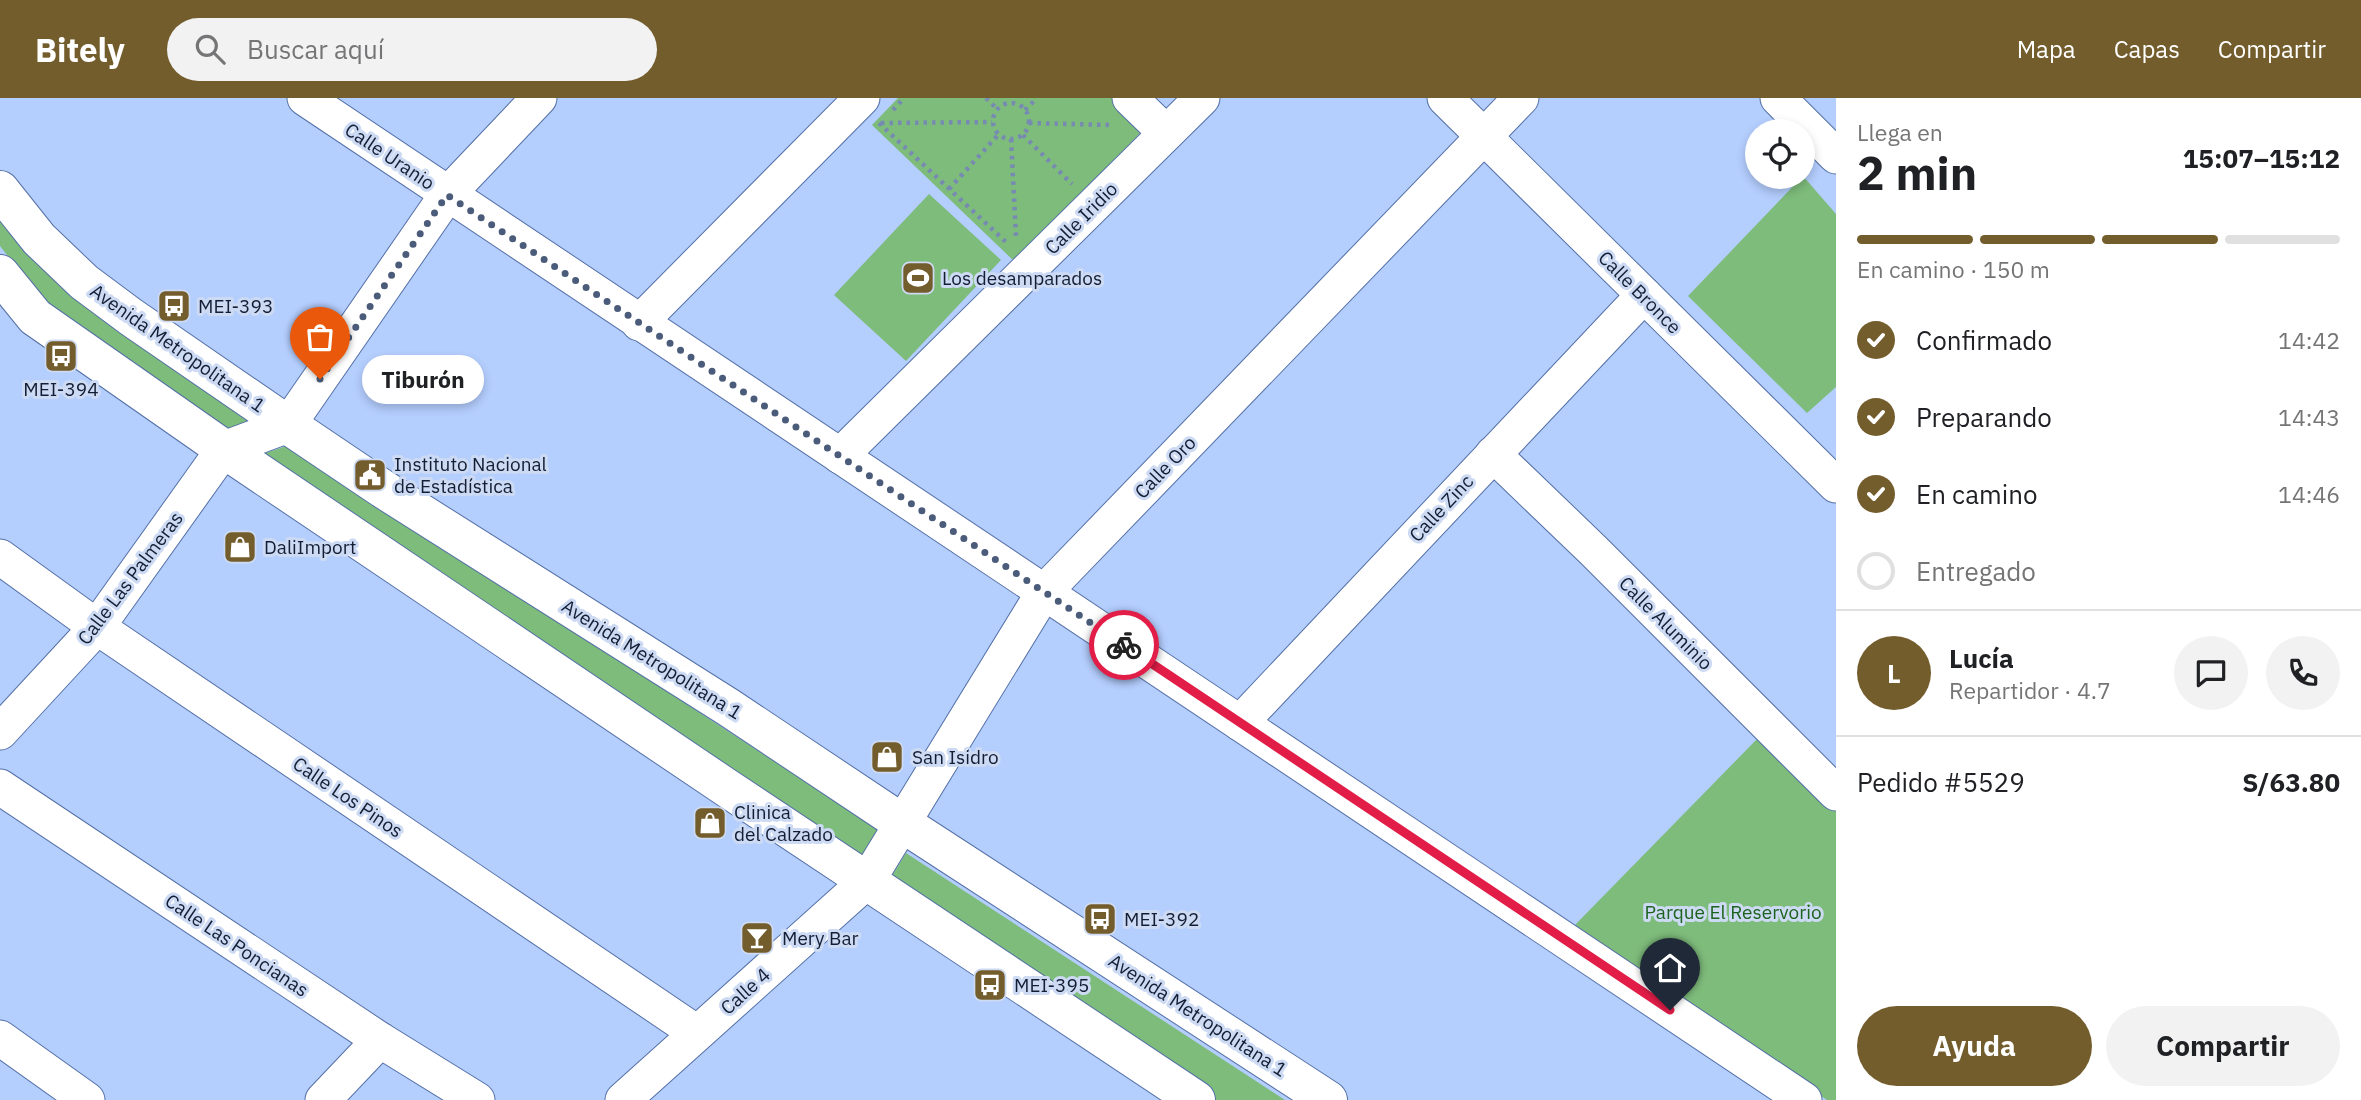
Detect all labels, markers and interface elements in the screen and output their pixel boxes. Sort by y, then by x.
search box [167,18,657,81]
text: Bitely [35,28,125,71]
icon: search [191,30,229,68]
text: Buscar aquí [247,32,384,66]
text: Mapa [2017,33,2076,65]
text: Capas [2114,33,2180,65]
text: Compartir [2218,33,2326,65]
street label: Calle Uranio [341,117,439,195]
text: Llega en [1857,117,1943,147]
map controls [1745,119,1815,189]
button: locate [1745,119,1815,189]
text: 15:07–15:12 [2183,141,2340,175]
text: 2 min [1857,143,1977,203]
street label: Calle Iridio [1040,177,1122,259]
street label: Calle Bronce [1593,245,1687,339]
text: En camino · 150 m [1857,254,2050,284]
sports icon: Los desamparados [899,259,937,297]
place label: Los desamparados [942,266,1102,290]
street label: Avenida Metropolitana 1 [86,279,270,417]
bus stop icon: MEI-393 [155,287,193,325]
place label: MEI-393 [198,294,273,318]
pin [290,307,350,379]
icon: bag [301,318,339,356]
icon: check [1857,321,1895,359]
text: Confirmado [1916,323,2052,357]
text: 14:42 [2278,325,2340,355]
bus stop icon: MEI-394 [42,337,80,375]
callout: Tiburón [362,354,485,404]
text: Tiburón [381,364,465,394]
place label: MEI-394 [23,377,99,401]
icon: check [1857,398,1895,436]
text: Preparando [1916,400,2052,434]
text: 14:43 [2278,402,2340,432]
street label: Calle Oro [1129,431,1201,503]
place label: Instituto Nacional de Estadística [394,452,547,498]
public building icon: Instituto Nacional de Estadística [351,456,389,494]
street label: Calle Zinc [1404,469,1478,547]
icon: check [1857,475,1895,513]
text: En camino [1916,477,2038,511]
text: 14:46 [2278,479,2340,509]
street label: Calle Las Palmeras [72,507,188,649]
shop icon: DaliImport [221,528,259,566]
place label: DaliImport [264,535,356,559]
text: Entregado [1916,554,2036,588]
street label: Calle Aluminio [1614,571,1718,675]
street label: Avenida Metropolitana 1 [557,594,747,724]
courier [1089,610,1159,680]
icon: bike [1105,626,1143,664]
button: chat [2174,636,2248,710]
button: phone [2266,636,2340,710]
text: Lucía [1949,641,2014,675]
text: L [1887,656,1901,690]
text: Repartidor · 4.7 [1949,675,2111,705]
shop icon: San Isidro [868,738,906,776]
place label: San Isidro [912,745,999,769]
street label: Calle Los Pinos [288,751,408,843]
text: Pedido #5529 [1857,765,2025,799]
text: S/63.80 [2242,765,2340,799]
place label: Clinica del Calzado [734,800,833,846]
shop icon: Clinica del Calzado [691,804,729,842]
street label: Calle Las Poncianas [161,888,313,1002]
bus stop icon: MEI-392 [1081,900,1119,938]
park label: Parque El Reservorio [1644,900,1822,924]
place label: MEI-392 [1124,907,1199,931]
bar icon: Mery Bar [738,919,776,957]
place label: Mery Bar [782,926,859,950]
pin [1640,938,1700,1010]
street label: Avenida Metropolitana 1 [1104,948,1292,1082]
icon: home [1651,949,1689,987]
street label: Calle 4 [715,963,775,1019]
bus stop icon: MEI-395 [971,966,1009,1004]
place label: MEI-395 [1014,973,1089,997]
button: Ayuda [1857,1006,2092,1086]
button: Compartir [2106,1006,2340,1086]

